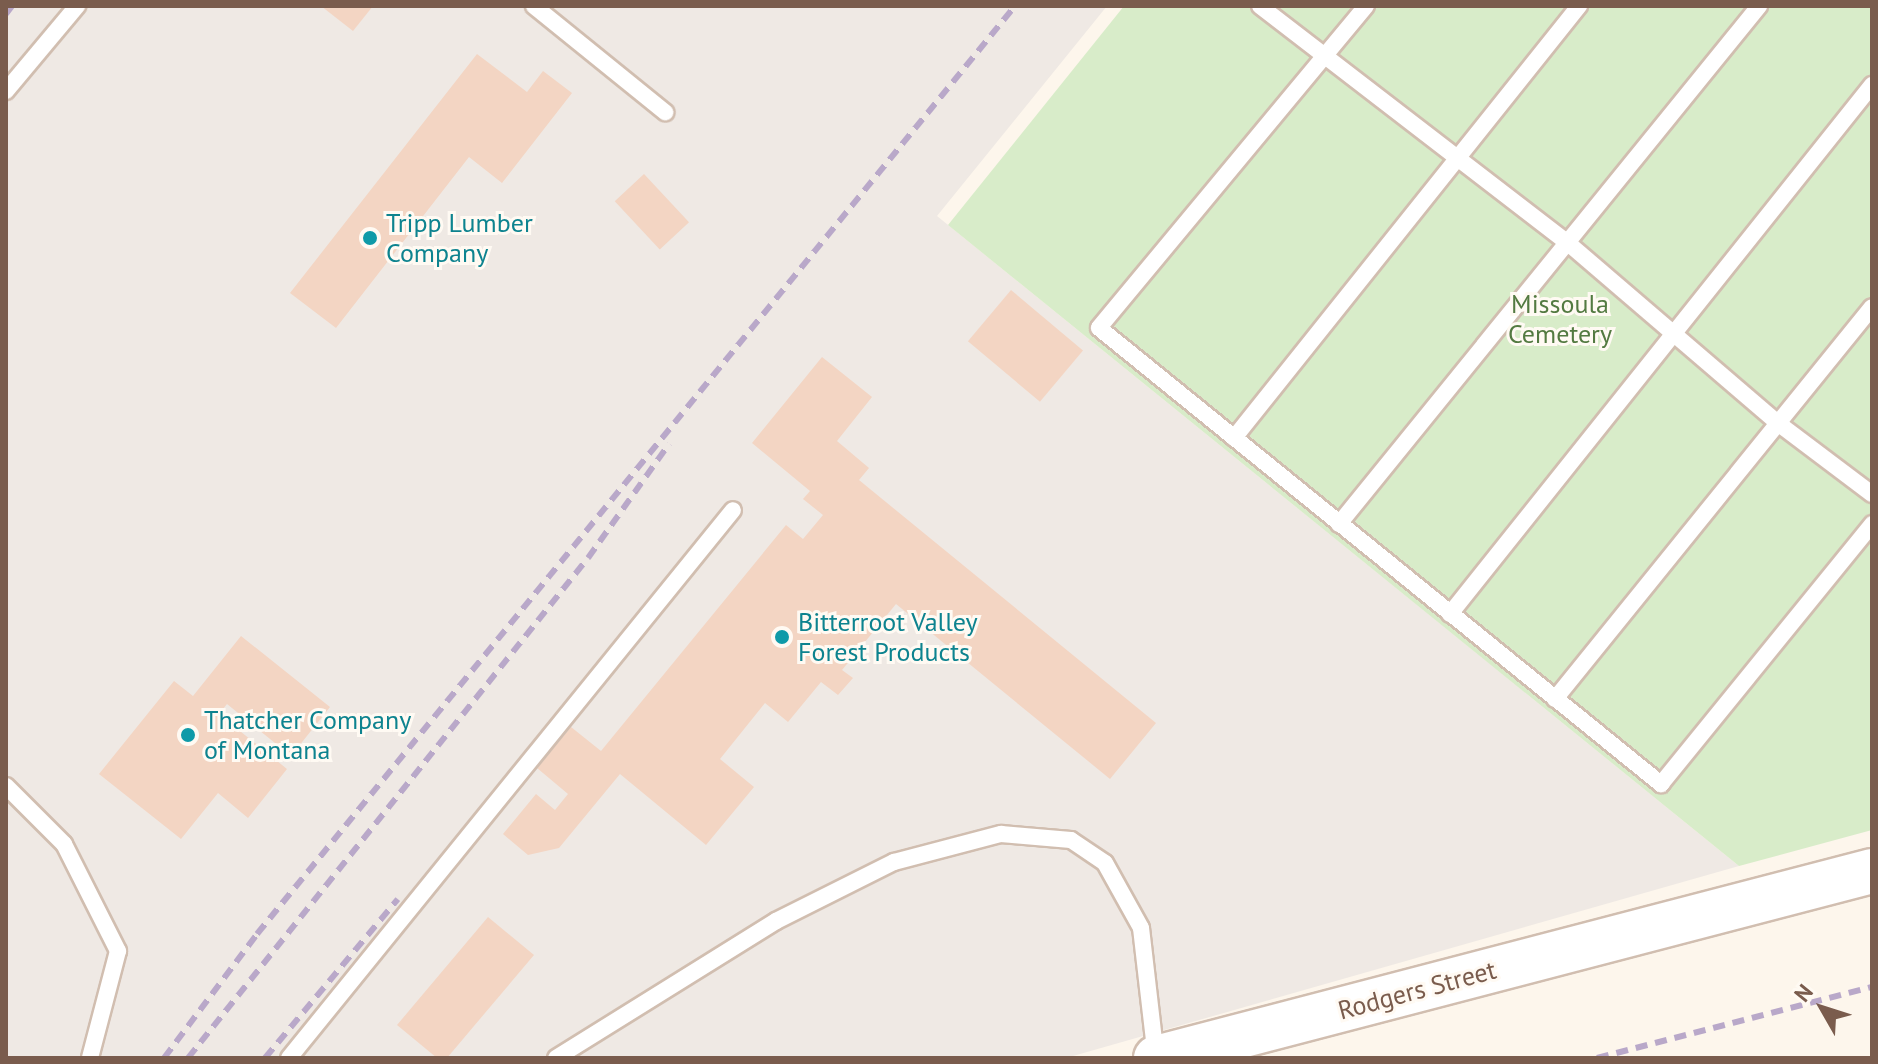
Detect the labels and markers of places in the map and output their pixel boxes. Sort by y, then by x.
place label: Tripp Lumber Company [386,207,533,268]
marker: Tripp Lumber Company [361,229,379,247]
place label: Bitterroot Valley Forest Products [798,606,978,668]
marker: Bitterroot Valley Forest Products [773,628,791,646]
place label: Thatcher Company of Montana [204,704,411,766]
marker: Thatcher Company of Montana [179,726,197,744]

